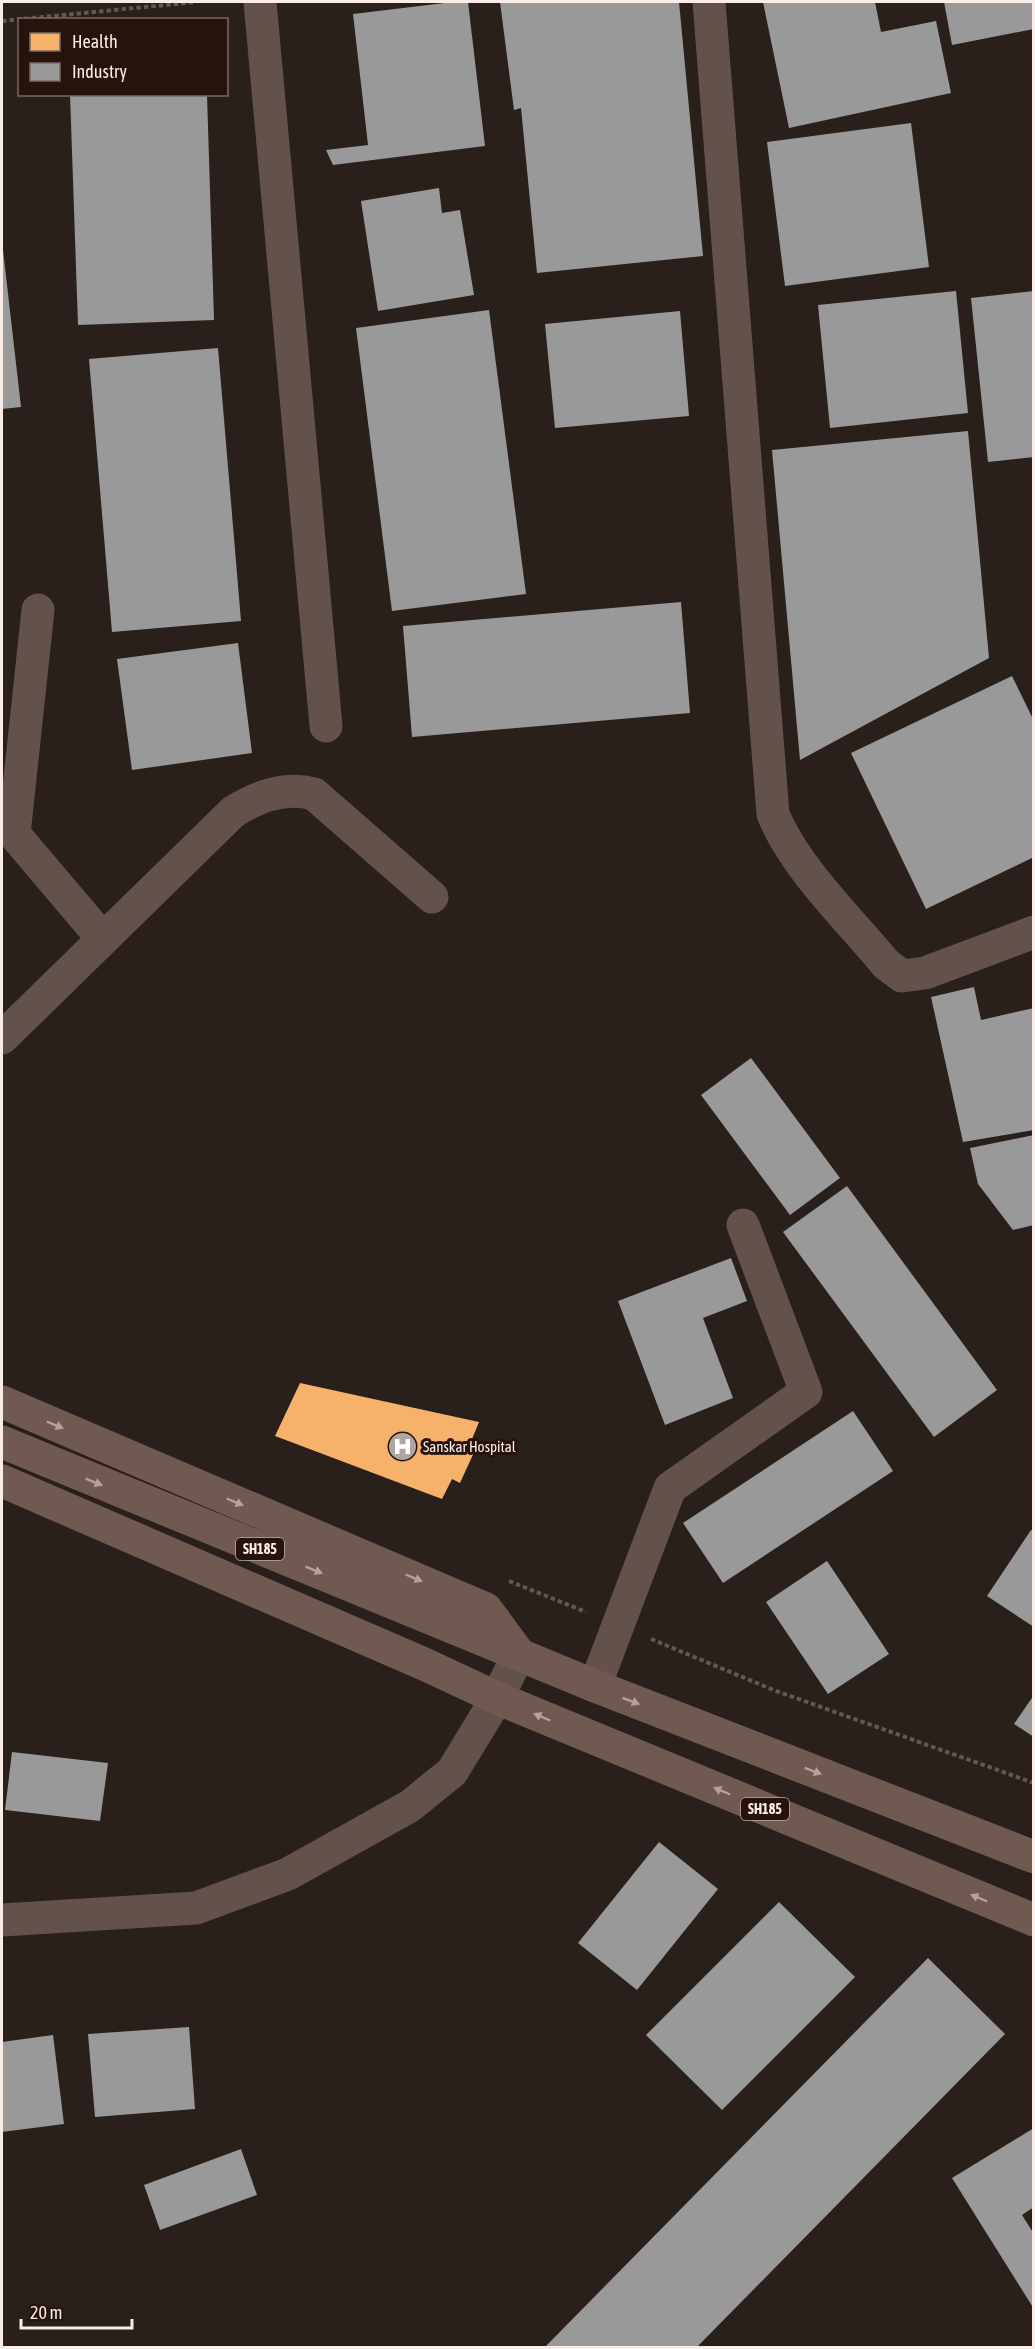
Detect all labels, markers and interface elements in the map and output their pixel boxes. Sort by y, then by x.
legend [18,18,228,96]
text: Health [72,31,118,52]
text: Industry [72,61,127,82]
one-way arrow [47,1420,65,1430]
hospital icon: Sanskar Hospital [386,1430,418,1462]
place label: Sanskar Hospital [423,1438,516,1455]
one-way arrow [85,1478,103,1487]
one-way arrow [226,1497,244,1507]
road number: SH185 [236,1538,284,1560]
one-way arrow [305,1566,323,1575]
one-way arrow [406,1573,424,1583]
one-way arrow [623,1696,641,1706]
one-way arrow [533,1712,550,1721]
one-way arrow [804,1767,822,1777]
one-way arrow [712,1786,730,1796]
road number: SH185 [741,1798,789,1820]
one-way arrow [970,1893,988,1903]
scale bar [21,2292,132,2330]
text: 20 m [30,2302,62,2323]

